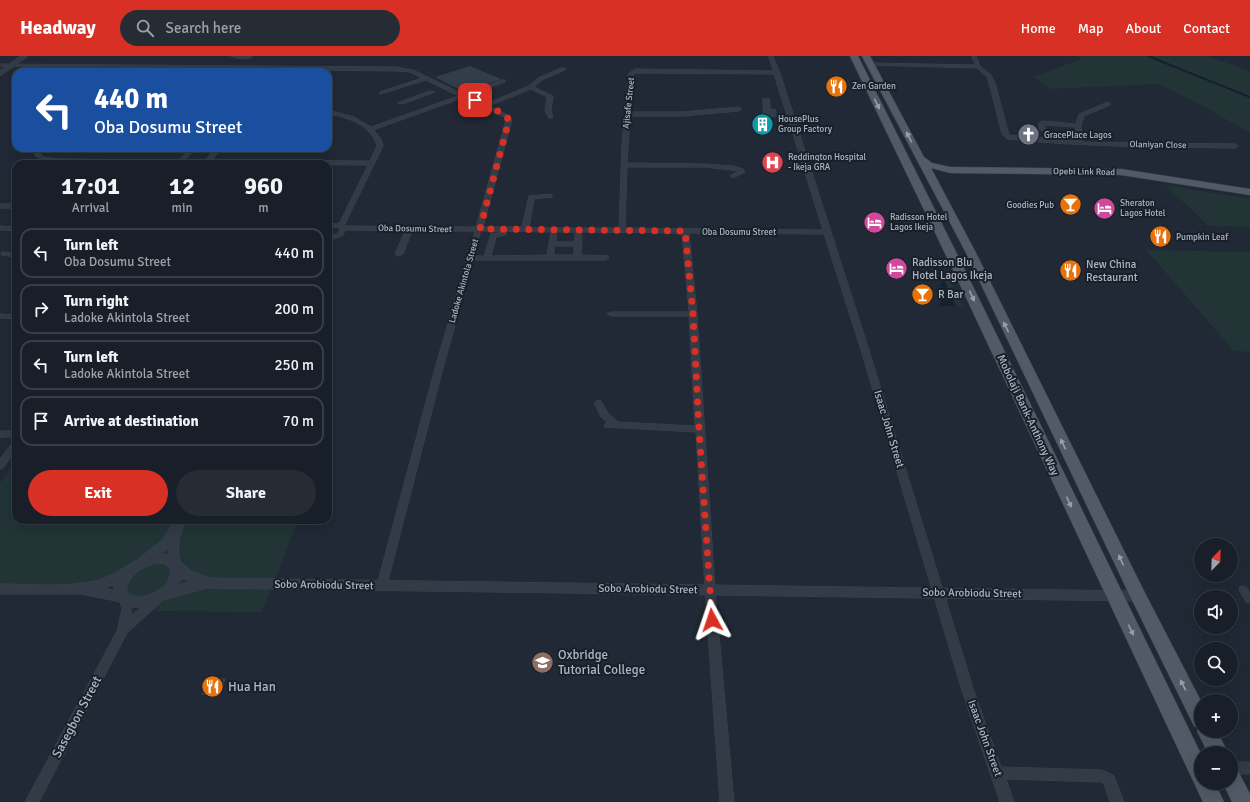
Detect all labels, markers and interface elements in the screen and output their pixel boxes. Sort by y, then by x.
search box [120,10,400,46]
text: Headway [20,16,96,40]
icon: search [134,17,156,39]
text: Search here [166,19,241,37]
text: Home [1021,20,1056,37]
text: Map [1078,20,1103,37]
text: About [1125,20,1161,37]
text: Contact [1183,20,1230,37]
restaurant icon: Zen Garden [823,73,849,99]
street label: Ajisafe Street [621,77,637,129]
place label: Zen Garden [852,81,896,92]
text: 440 m [94,82,168,116]
pin [458,83,492,117]
icon: left [28,84,80,136]
icon: arrive [464,89,486,111]
one-way arrow [874,98,880,109]
building icon: HousePlus Group Factory [749,111,775,137]
place label: HousePlus Group Factory [778,114,833,135]
text: Oba Dosumu Street [94,116,242,138]
church icon: GracePlace Lagos [1015,122,1041,148]
place label: GracePlace Lagos [1044,130,1112,141]
one-way arrow [905,131,912,142]
street label: Olaniyan Close [1129,139,1187,151]
hospital icon: Reddington Hospital - Ikeja GRA [759,149,785,175]
place label: Reddington Hospital - Ikeja GRA [788,152,867,173]
street label: Opebi Link Road [1053,166,1115,178]
text: 17:01 [61,171,120,201]
text: 12 [169,171,195,201]
text: 960 [244,171,283,201]
bar icon: Goodies Pub [1057,192,1083,218]
hotel icon: Sheraton Lagos Hotel [1092,195,1118,221]
place label: Sheraton Lagos Hotel [1120,198,1166,219]
text: Arrival [72,200,109,216]
text: min [172,200,193,216]
text: m [258,200,269,216]
place label: Goodies Pub [1007,200,1054,211]
hotel icon: Radisson Hotel Lagos Ikeja [862,209,888,235]
place label: Radisson Hotel Lagos Ikeja [890,212,948,233]
street label: Oba Dosumu Street [378,223,452,235]
restaurant icon: Pumpkin Leaf [1147,224,1173,250]
street label: Oba Dosumu Street [702,227,776,238]
place label: Pumpkin Leaf [1176,232,1229,243]
text: Turn left [64,236,118,254]
street label: Ladoke Akintola Street [447,238,481,324]
icon: left [30,242,52,264]
text: 440 m [274,244,314,262]
text: Oba Dosumu Street [64,254,171,270]
hotel icon: Radisson Blu Hotel Lagos Ikeja [883,255,909,281]
place label: Radisson Blu Hotel Lagos Ikeja [912,256,993,282]
restaurant icon: New China Restaurant [1057,257,1083,283]
place label: New China Restaurant [1086,258,1138,284]
bar icon: R Bar [909,281,935,307]
place label: R Bar [938,288,963,301]
one-way arrow [969,290,975,301]
text: Turn right [64,292,129,310]
icon: right [30,298,52,320]
text: 200 m [274,300,314,318]
text: Ladoke Akintola Street [64,310,190,326]
one-way arrow [1003,322,1009,333]
text: Turn left [64,348,118,366]
street label: Mobolaji Bank-Anthony Way [994,352,1062,478]
icon: left [30,354,52,376]
text: 250 m [274,356,314,374]
text: Ladoke Akintola Street [64,366,190,382]
street label: Isaac John Street [871,389,907,470]
icon: arrive [30,410,52,432]
text: Arrive at destination [64,412,199,430]
text: 70 m [283,412,314,430]
one-way arrow [1060,438,1066,450]
button: Exit [28,470,168,516]
button: Share [176,470,316,516]
one-way arrow [1066,496,1072,507]
north arrow [1194,538,1238,582]
map controls [1194,538,1238,790]
one-way arrow [1118,555,1124,566]
street label: Sobo Arobiodu Street [274,578,374,592]
street label: Sobo Arobiodu Street [598,582,698,596]
street label: Sobo Arobiodu Street [922,586,1022,600]
button: sound [1194,590,1238,634]
position arrow [691,599,733,641]
one-way arrow [1128,625,1134,636]
button: search [1194,642,1238,686]
place label: Oxbridge Tutorial College [558,647,645,678]
school or university icon: Oxbridge Tutorial College [530,649,556,675]
street label: Sasegbon Street [49,673,105,761]
restaurant icon: Hua Han [200,674,226,700]
place label: Hua Han [228,679,276,695]
one-way arrow [1180,679,1186,691]
button: + [1194,694,1238,738]
street label: Isaac John Street [965,698,1005,778]
button: − [1194,746,1238,790]

